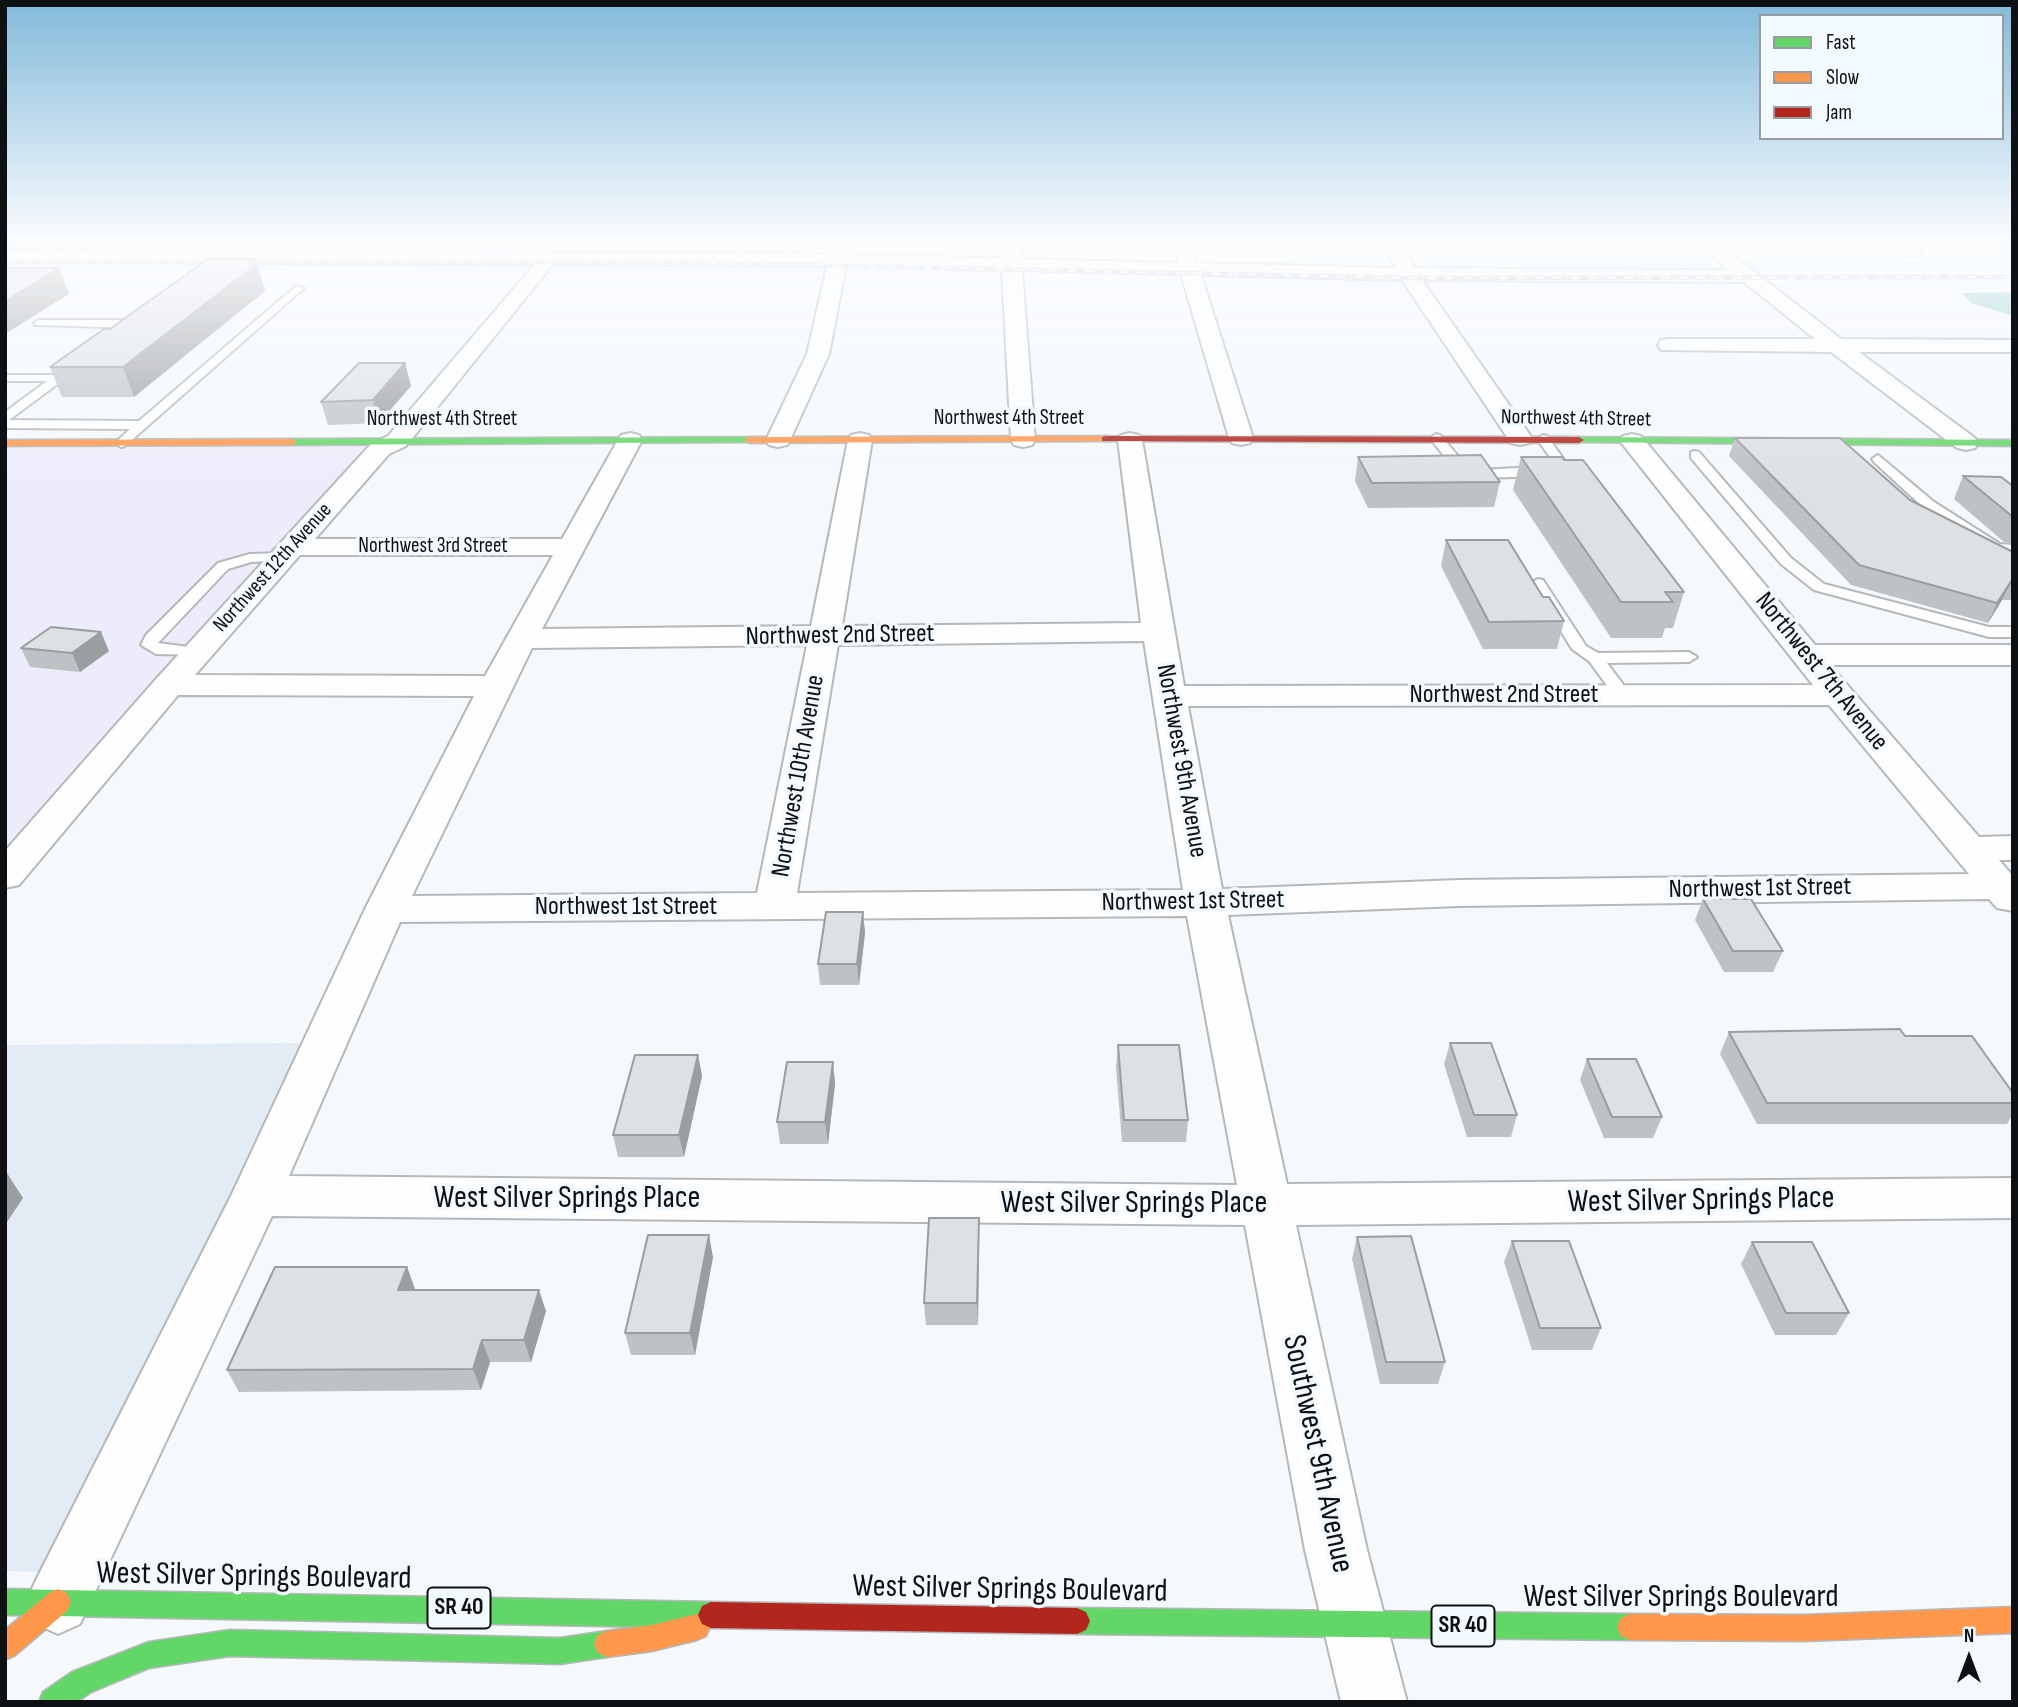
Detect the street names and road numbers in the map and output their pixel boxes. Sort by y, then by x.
street label: Northwest 4th Street [1501,405,1651,433]
street label: Northwest 4th Street [934,406,1084,432]
street label: Northwest 4th Street [367,407,517,433]
street label: Northwest 12th Avenue [208,498,338,638]
street label: Northwest 3rd Street [358,534,508,560]
street label: Northwest 7th Avenue [1748,587,1894,757]
street label: Northwest 2nd Street [745,619,935,653]
street label: Northwest 9th Avenue [1149,662,1213,860]
street label: Northwest 10th Avenue [766,673,832,879]
street label: Northwest 2nd Street [1410,679,1598,711]
street label: Northwest 1st Street [1668,872,1852,906]
street label: Northwest 1st Street [1101,885,1285,919]
street label: Northwest 1st Street [535,891,717,923]
street label: West Silver Springs Place [1567,1179,1835,1223]
street label: West Silver Springs Place [434,1180,700,1218]
street label: West Silver Springs Place [1001,1185,1267,1223]
street label: Southwest 9th Avenue [1273,1332,1361,1576]
street label: West Silver Springs Boulevard [96,1555,412,1599]
street label: West Silver Springs Boulevard [852,1568,1168,1612]
street label: West Silver Springs Boulevard [1523,1579,1839,1617]
road number: SR 40 [428,1588,490,1628]
road number: SR 40 [1432,1606,1494,1646]

